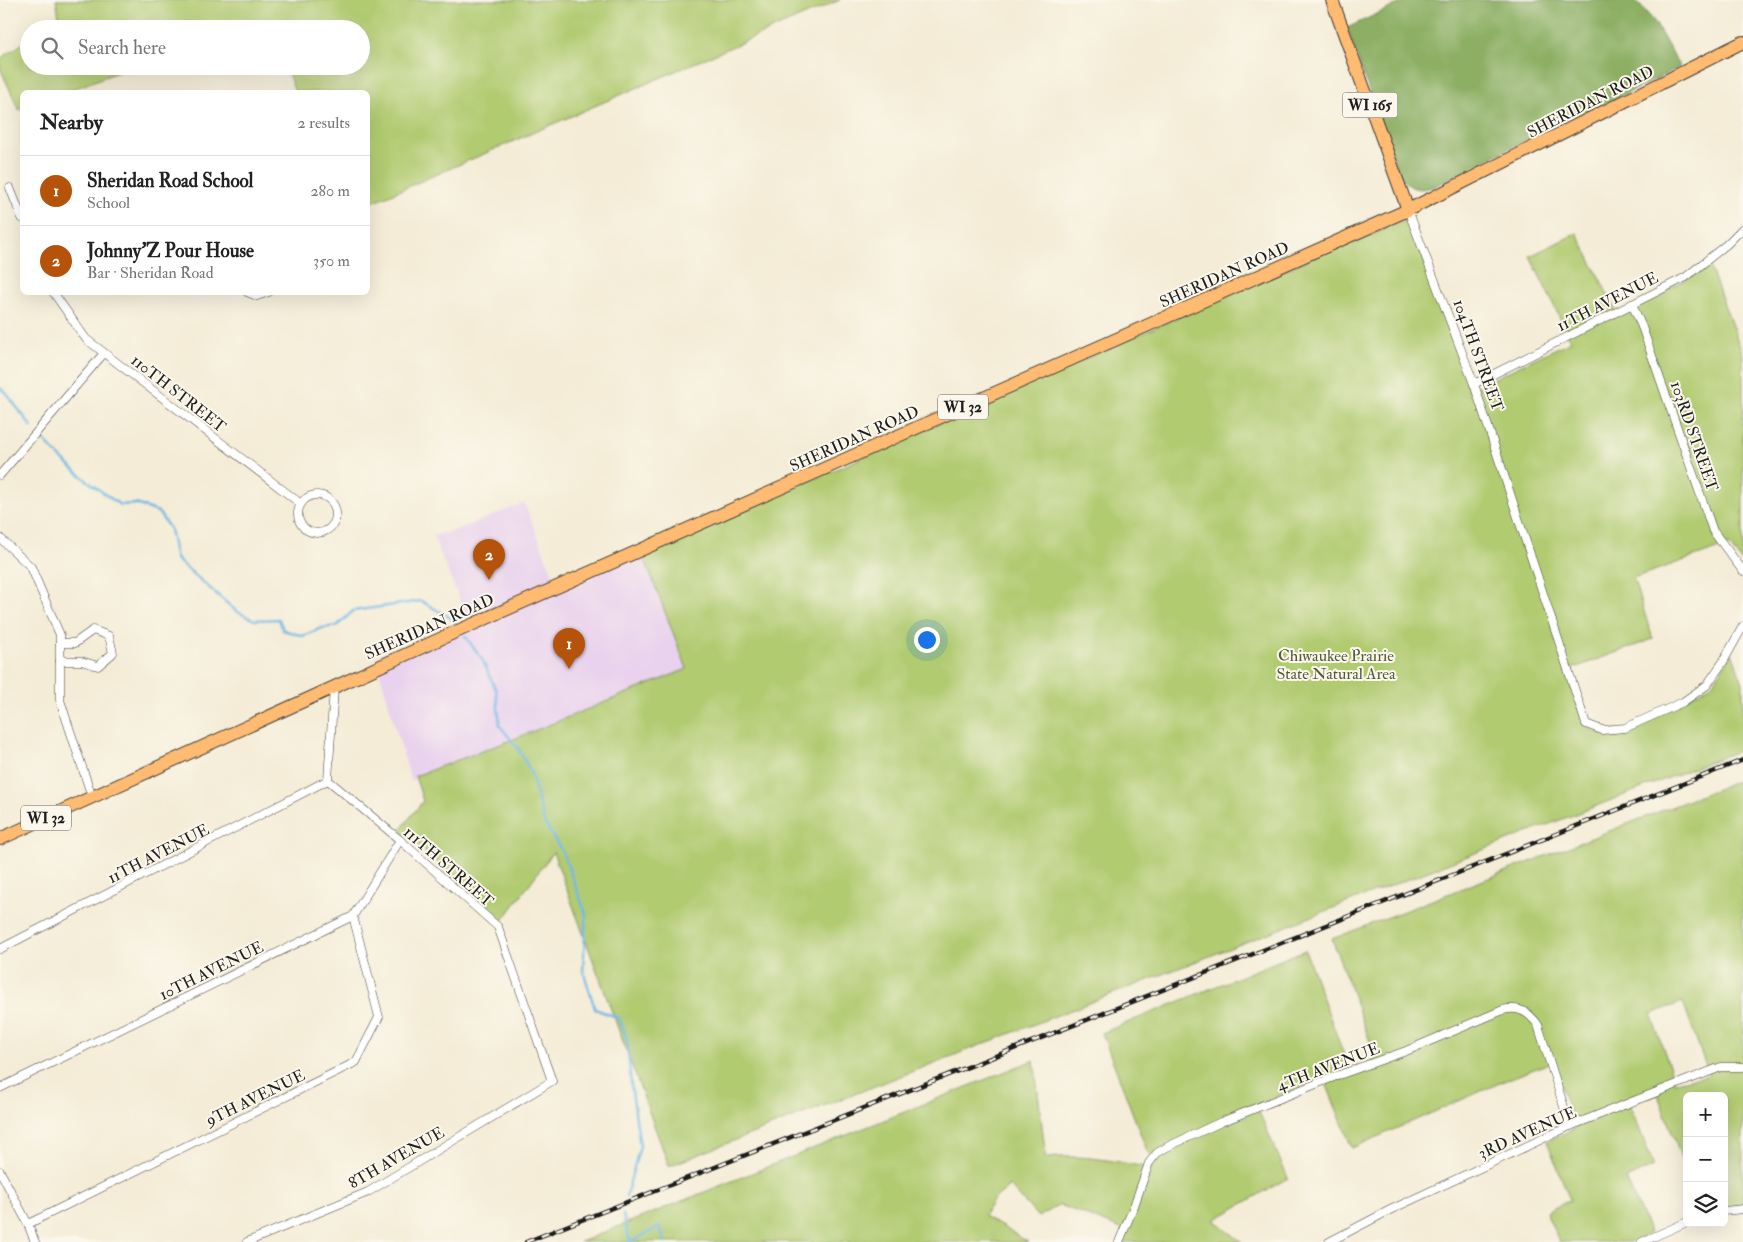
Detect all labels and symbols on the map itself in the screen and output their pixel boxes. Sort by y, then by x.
street label: SHERIDAN ROAD [1524,61,1657,142]
road number: WI 165 [1342,92,1398,118]
street label: SHERIDAN ROAD [1157,237,1292,312]
street label: 11TH AVENUE [1553,268,1661,336]
street label: 104TH STREET [1448,297,1508,414]
street label: 110TH STREET [127,350,230,437]
street label: 103RD STREET [1666,379,1722,494]
road number: WI 32 [938,394,988,420]
street label: SHERIDAN ROAD [787,401,922,476]
pin: 2 [473,539,505,580]
street label: SHERIDAN ROAD [362,589,497,664]
your location [914,627,940,653]
pin: 1 [553,628,585,669]
park label: Chiwaukee Prairie State Natural Area [1276,646,1396,684]
road number: WI 32 [21,806,71,830]
street label: 11TH AVENUE [104,820,212,888]
street label: 111TH STREET [399,822,498,911]
street label: 10TH AVENUE [156,937,267,1005]
street label: 4TH AVENUE [1274,1038,1382,1096]
street label: 9TH AVENUE [202,1065,308,1131]
street label: 3RD AVENUE [1475,1102,1580,1163]
street label: 8TH AVENUE [345,1122,448,1193]

